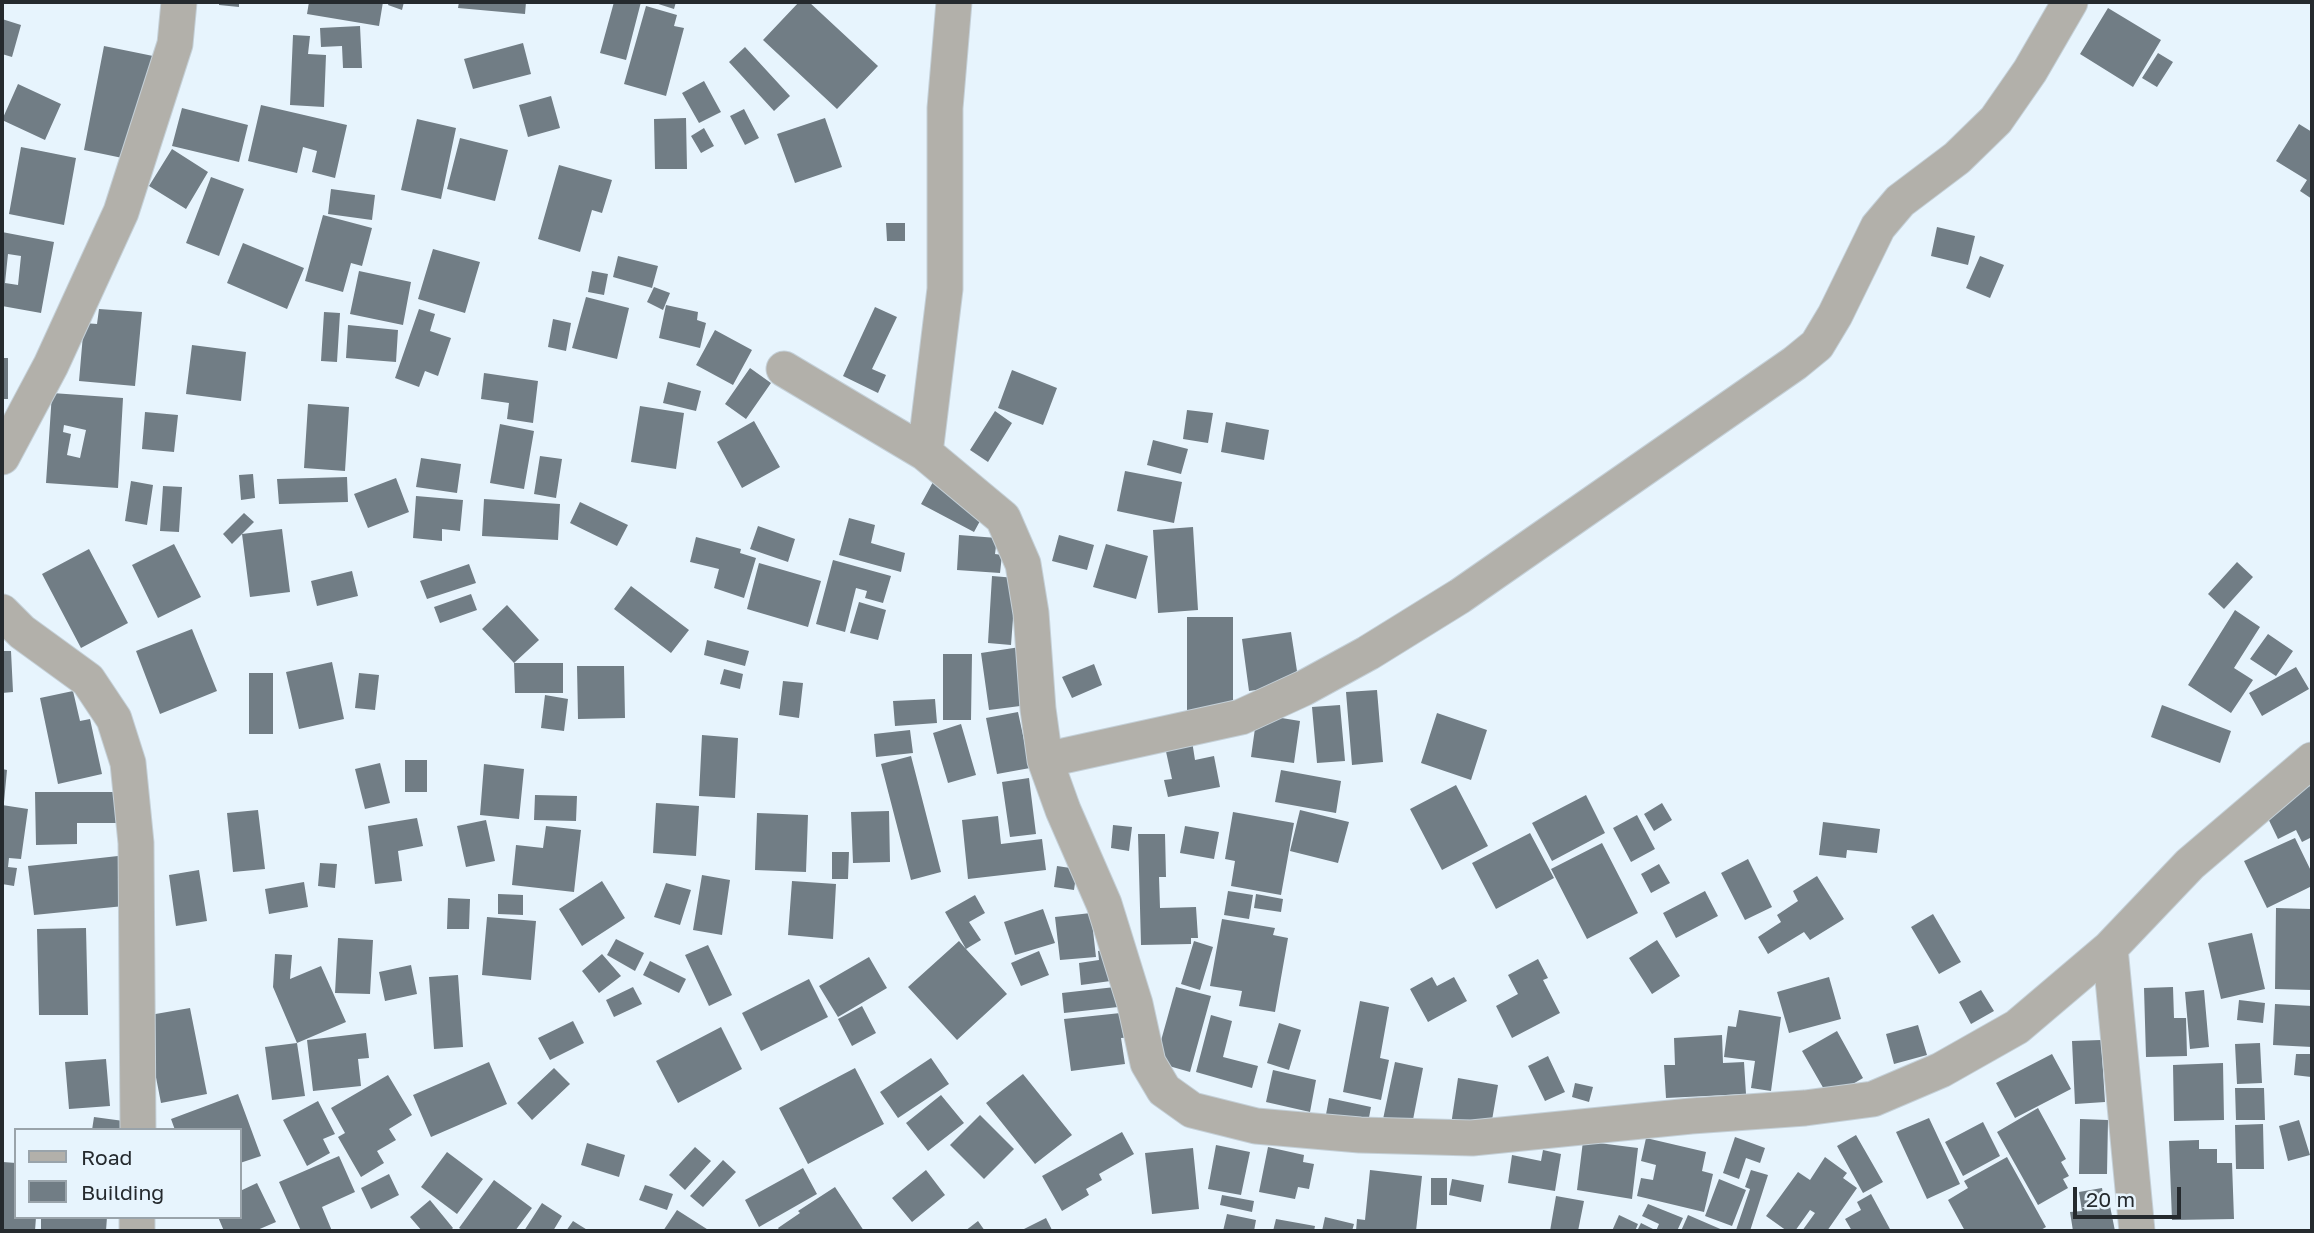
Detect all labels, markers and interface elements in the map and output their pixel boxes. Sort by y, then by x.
legend [14,1128,242,1219]
text: Road [81,1144,132,1170]
scale bar [2076,1174,2184,1218]
text: Building [81,1179,164,1205]
text: 20 m [2086,1186,2135,1212]

